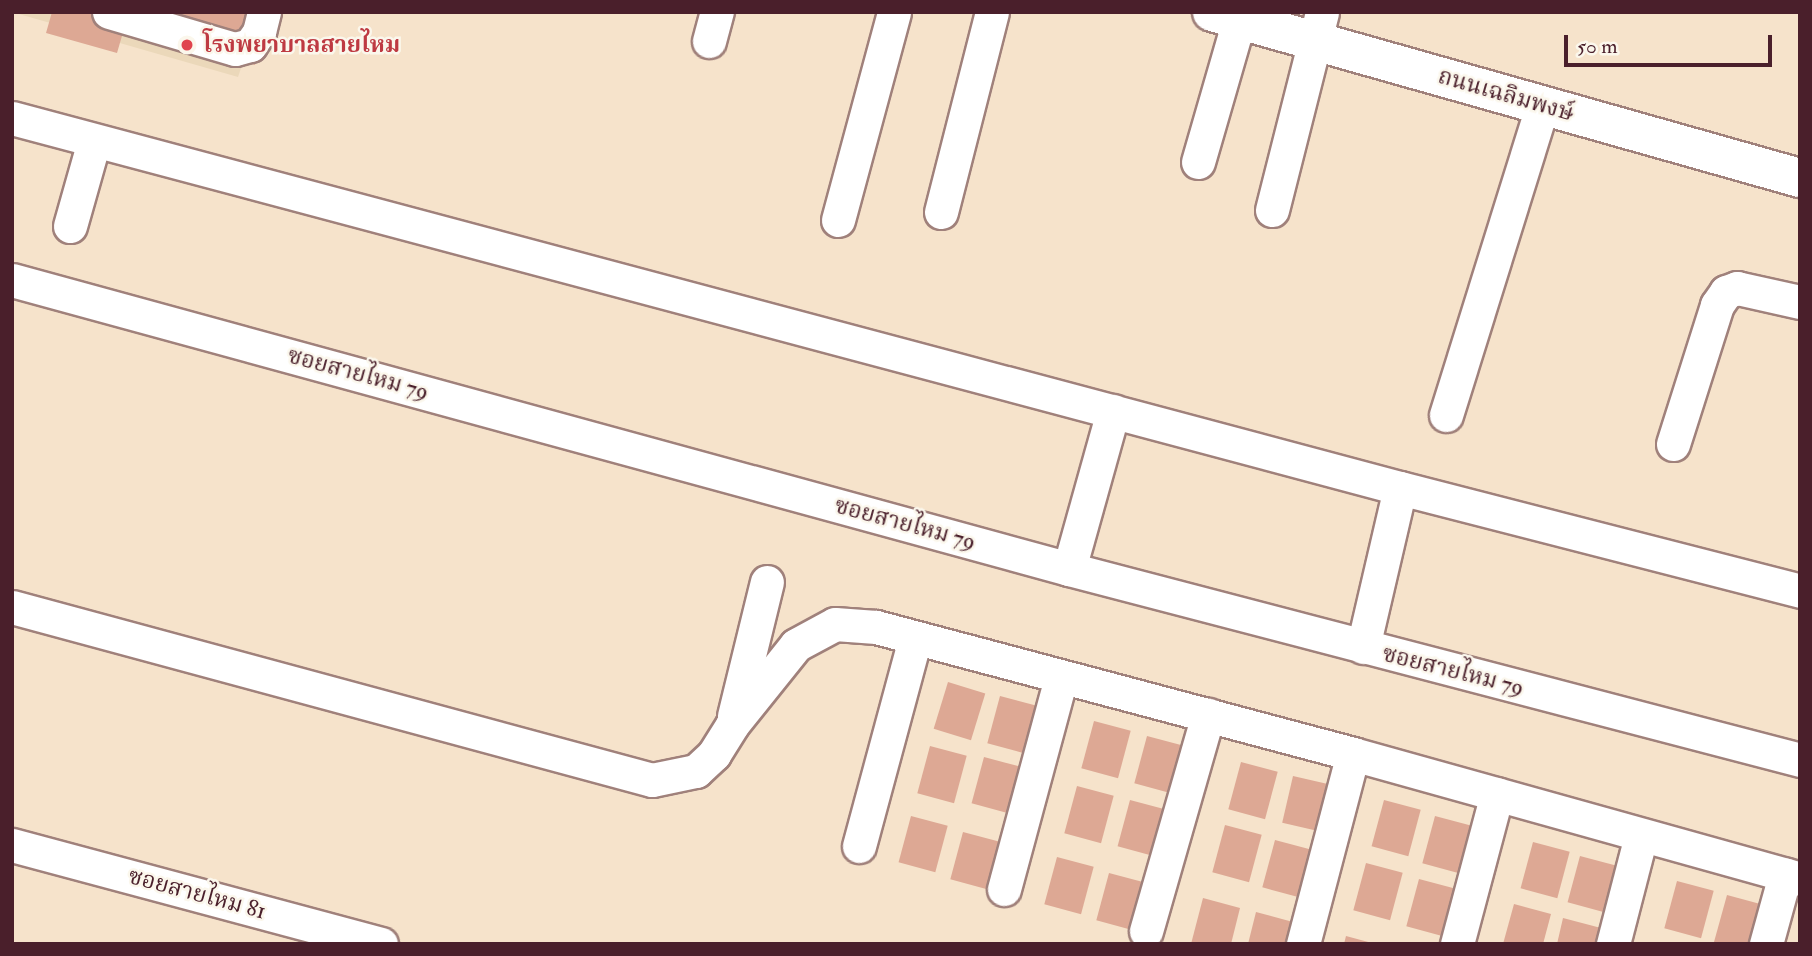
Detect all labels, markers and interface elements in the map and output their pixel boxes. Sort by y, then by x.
scale bar [1567,21,1775,65]
place label: โรงพยาบาลสายไหม [203,31,400,59]
text: 50 m [1577,33,1618,60]
marker: โรงพยาบาลสายไหม [177,35,197,55]
street label: ถนนเฉลิมพงษ์ [1435,62,1577,128]
street label: ซอยสายไหม 79 [285,342,431,406]
street label: ซอยสายไหม 79 [832,492,978,556]
street label: ซอยสายไหม 79 [1379,640,1527,702]
street label: ซอยสายไหม 81 [125,862,269,926]

